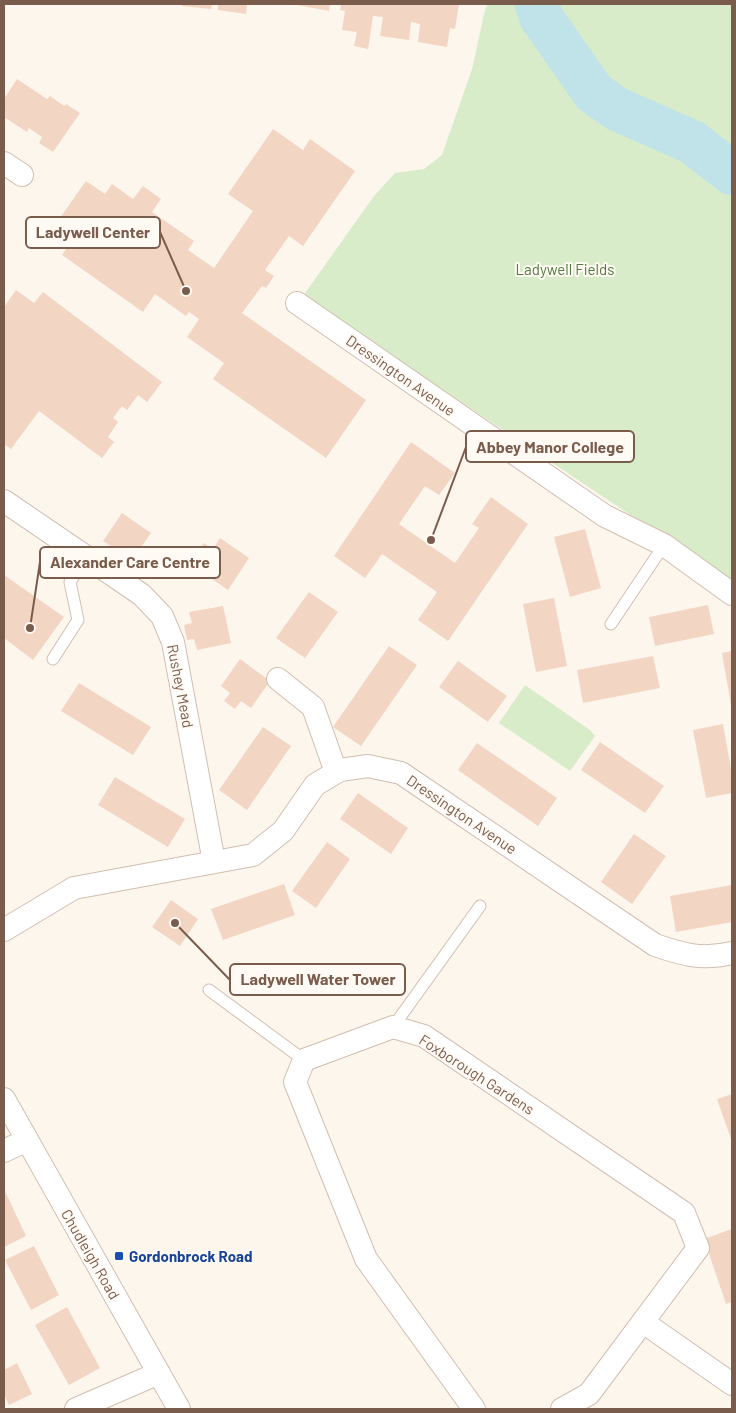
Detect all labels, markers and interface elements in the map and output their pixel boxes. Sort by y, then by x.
callout: Ladywell Center [26,217,160,248]
text: Ladywell Center [36,222,150,241]
park label: Ladywell Fields [516,260,614,278]
street label: Dressington Avenue [343,331,459,419]
callout: Abbey Manor College [466,431,634,462]
text: Abbey Manor College [476,437,624,456]
callout: Alexander Care Centre [40,547,220,578]
text: Alexander Care Centre [50,552,210,571]
street label: Rushey Mead [164,643,198,729]
street label: Dressington Avenue [404,771,520,857]
callout: Ladywell Water Tower [230,964,405,995]
text: Ladywell Water Tower [240,969,396,988]
street label: Foxborough Gardens [416,1030,538,1118]
street label: Chudleigh Road [58,1206,124,1302]
place label: Gordonbrock Road [129,1247,252,1265]
marker: Gordonbrock Road [113,1250,125,1262]

